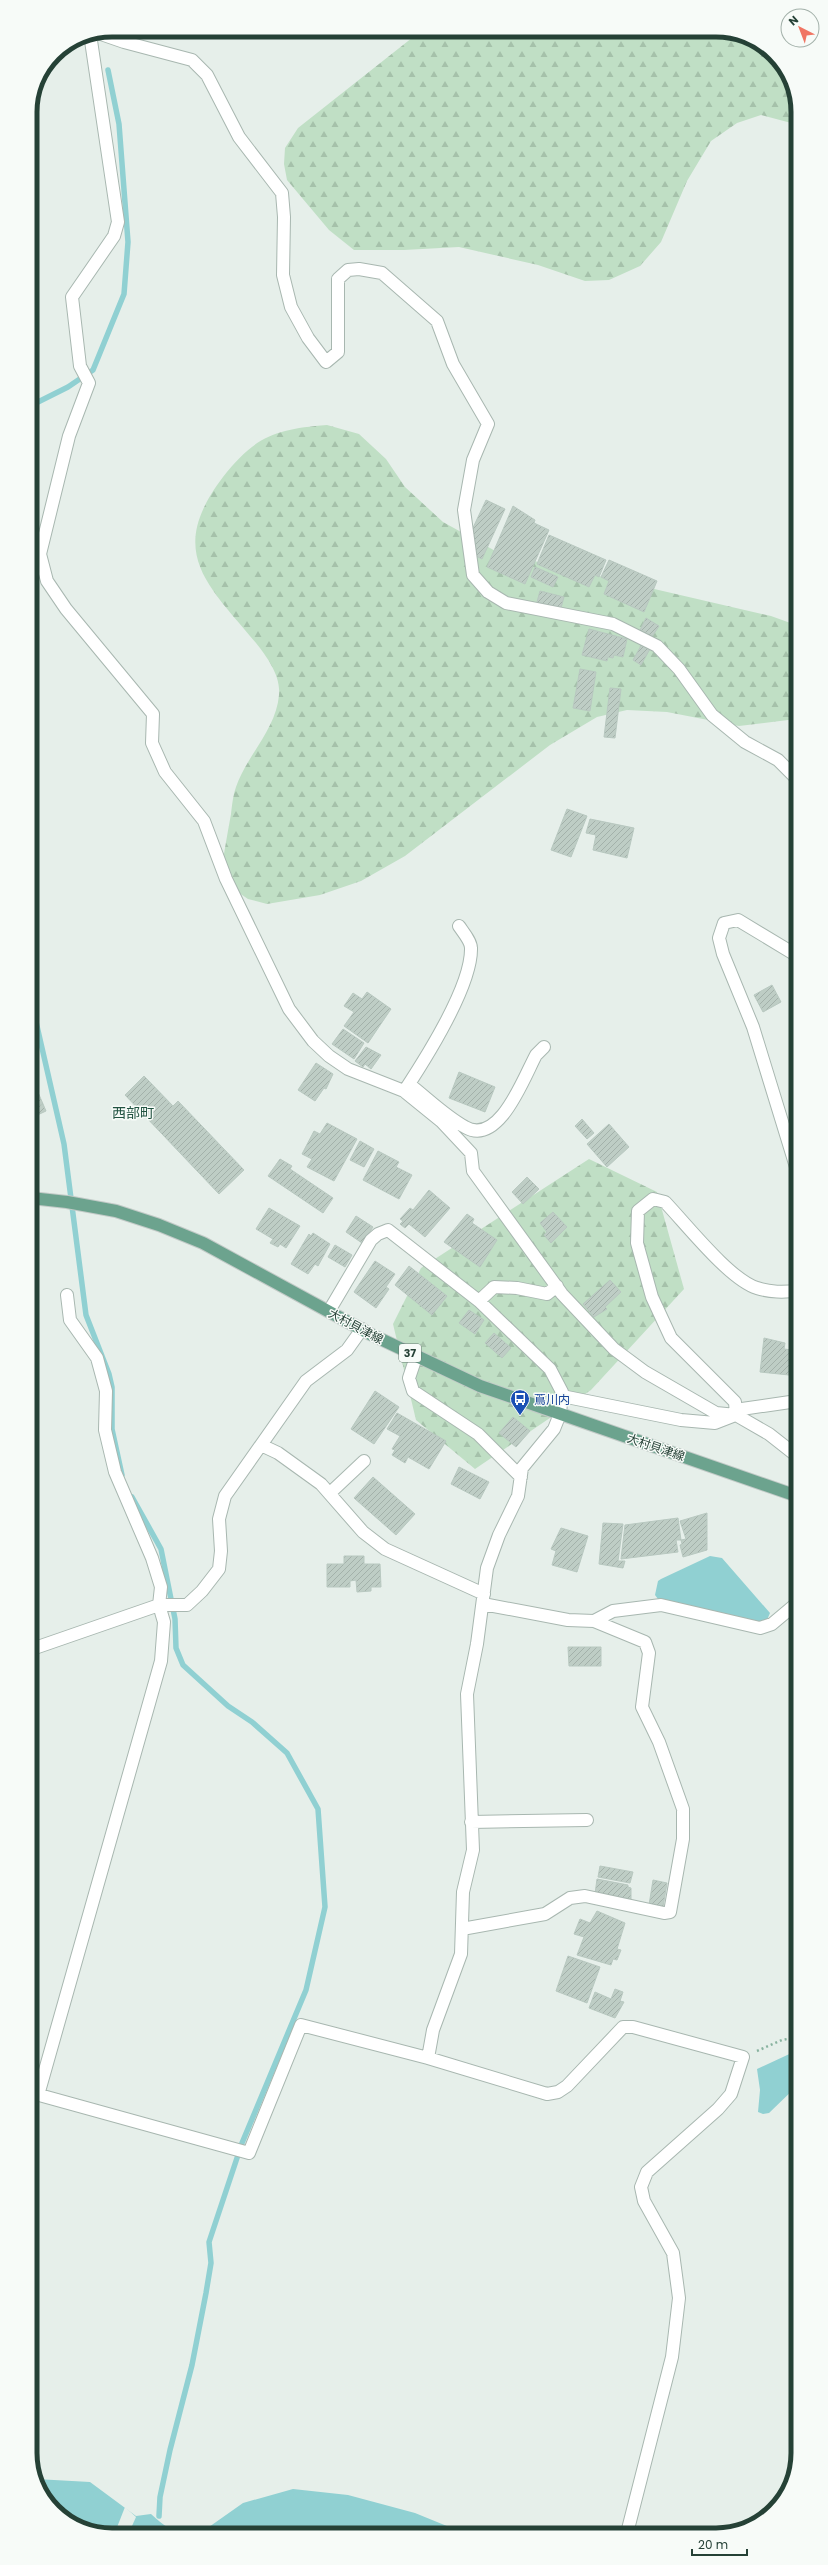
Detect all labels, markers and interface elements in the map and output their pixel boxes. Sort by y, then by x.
north arrow [780,8,820,48]
text: N [785,12,802,29]
district label: 西部町 [112,1103,154,1123]
street label: 大村貝津線 [326,1304,386,1348]
road number: 37 [399,1344,421,1362]
bus stop icon: 蔦川内 [509,1388,531,1416]
place label: 蔦川内 [534,1391,570,1408]
street label: 大村貝津線 [625,1429,687,1465]
scale bar [692,2531,747,2557]
text: 20 m [698,2536,728,2553]

